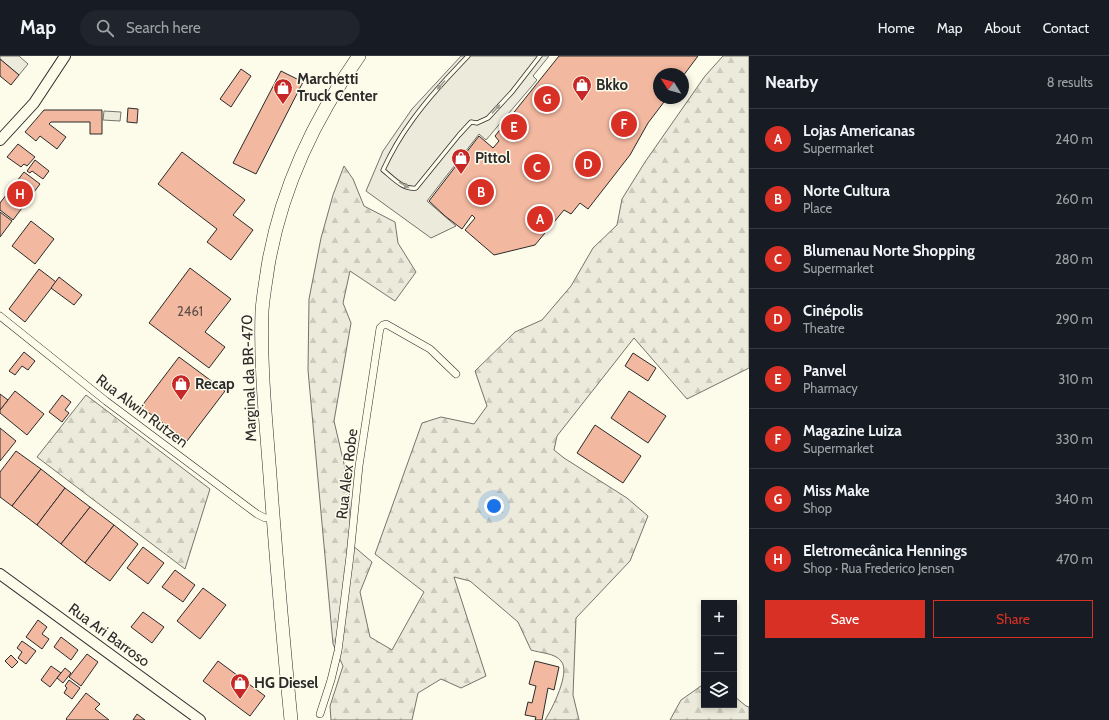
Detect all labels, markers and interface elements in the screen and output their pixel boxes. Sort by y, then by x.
search box [80,10,360,46]
text: Map [20,16,56,39]
icon: search [94,17,116,39]
text: Search here [126,19,201,37]
text: Home [878,19,915,37]
text: Map [937,19,962,37]
text: About [984,19,1021,37]
text: Contact [1043,19,1089,37]
north arrow [653,68,689,104]
place label: Marchetti Truck Center [297,70,378,105]
text: Nearby [765,72,818,92]
shop icon: Bkko [571,74,593,102]
text: 8 results [1047,74,1093,90]
place label: Bkko [596,76,629,94]
shop icon: Marchetti Truck Center [272,77,294,105]
one-way arrow [437,79,446,90]
pin: G [534,84,560,114]
one-way arrow [491,105,500,114]
pin: F [611,109,637,139]
pin: E [501,112,527,142]
text: Lojas Americanas [803,122,915,140]
text: A [774,131,782,147]
text: 240 m [1055,131,1093,147]
text: Supermarket [803,140,874,156]
shop icon: Pittol [450,147,472,175]
place label: Pittol [475,149,510,167]
pin: D [575,149,601,179]
pin: C [524,152,550,182]
pin: B [468,177,494,207]
pin: H [7,179,33,209]
one-way arrow [398,181,409,189]
text: Norte Cultura [803,182,890,200]
text: B [774,191,782,207]
text: 260 m [1055,191,1093,207]
text: Place [803,200,832,216]
pin: A [527,204,553,234]
text: Blumenau Norte Shopping [803,242,975,260]
text: C [774,251,782,267]
text: 280 m [1055,251,1093,267]
text: Supermarket [803,260,874,276]
text: Cinépolis [803,302,863,320]
house number: 2461 [177,303,203,319]
text: D [773,311,783,327]
text: 290 m [1055,311,1093,327]
street label: Marginal da BR-470 [238,314,260,442]
text: Theatre [803,320,845,336]
text: Panvel [803,362,846,380]
street label: Rua Alwin Rutzen [92,371,192,451]
text: E [774,371,782,387]
text: 310 m [1058,371,1093,387]
shop icon: Recap [170,373,192,401]
place label: Recap [195,375,235,393]
text: Pharmacy [803,380,858,396]
text: Magazine Luiza [803,422,902,440]
street label: Rua Alex Robe [333,427,362,520]
text: F [775,431,781,447]
text: 330 m [1056,431,1093,447]
text: Supermarket [803,440,874,456]
text: Miss Make [803,482,870,500]
text: G [774,491,782,507]
text: 340 m [1055,491,1093,507]
your location [484,496,504,516]
text: Shop [803,500,832,516]
text: Eletromecânica Hennings [803,542,967,560]
text: H [773,551,783,567]
text: 470 m [1056,551,1093,567]
text: Shop · Rua Frederico Jensen [803,560,954,576]
street label: Rua Ari Barroso [65,600,153,670]
map controls [701,600,737,708]
button: + [701,600,737,636]
button: Save [765,600,925,638]
button: Share [933,600,1093,638]
button: − [701,636,737,672]
shop icon: HG Diesel [229,672,251,700]
button: layers [701,672,737,708]
place label: HG Diesel [254,674,318,692]

